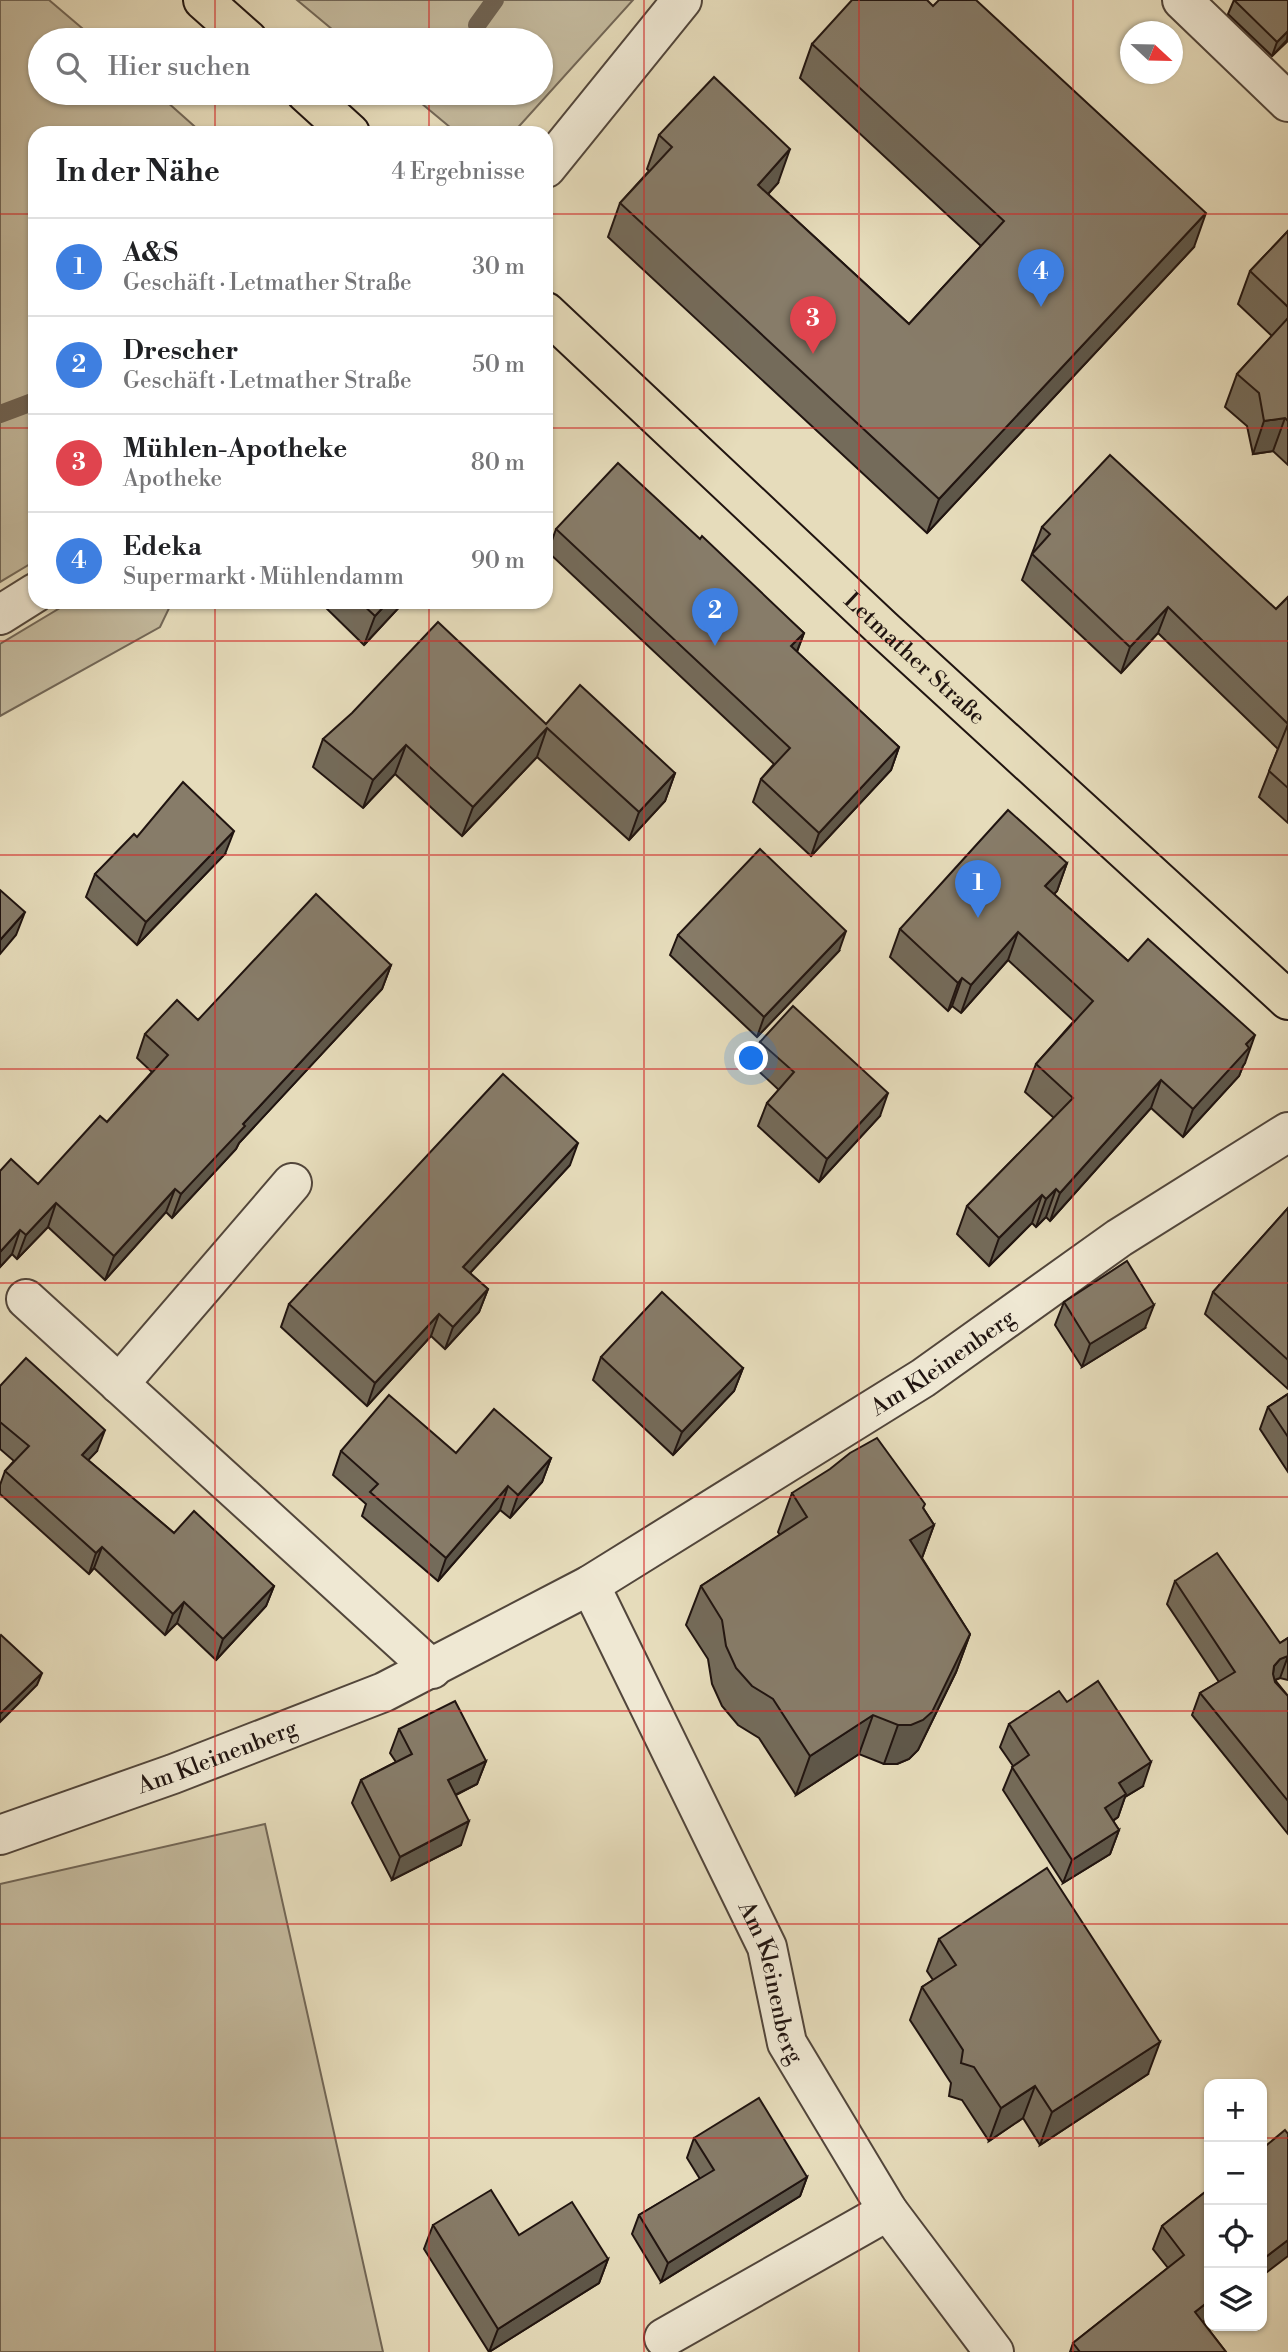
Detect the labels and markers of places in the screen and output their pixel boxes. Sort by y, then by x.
pin: 4 [1018,249,1064,307]
pin: 3 [790,296,836,354]
pin: 2 [692,588,738,646]
pin: 1 [955,860,1001,918]

